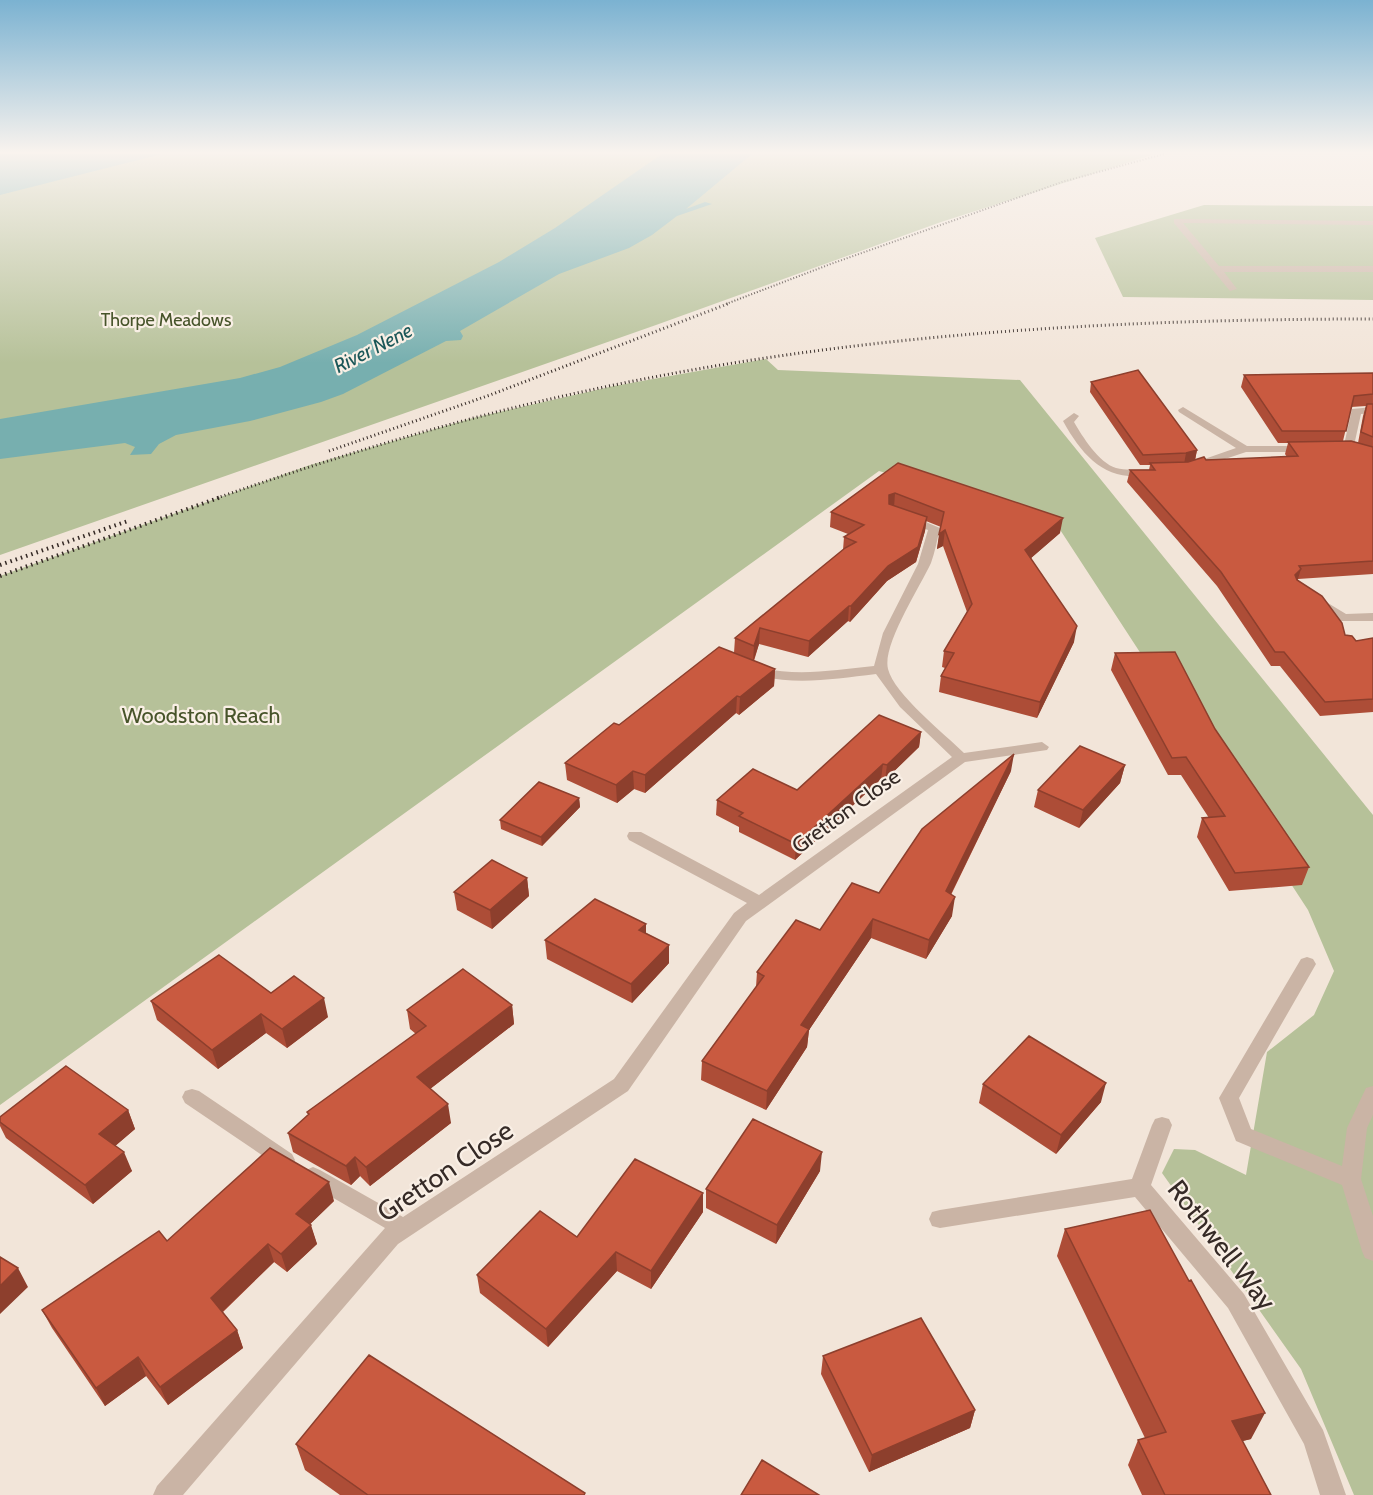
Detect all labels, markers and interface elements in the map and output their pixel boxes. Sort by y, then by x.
park label: Thorpe Meadows [101,309,231,331]
water label: River Nene [330,318,416,378]
park label: Woodston Reach [122,702,280,729]
street label: Gretton Close [786,763,906,859]
street label: Gretton Close [371,1113,519,1229]
street label: Rothwell Way [1161,1173,1283,1317]

